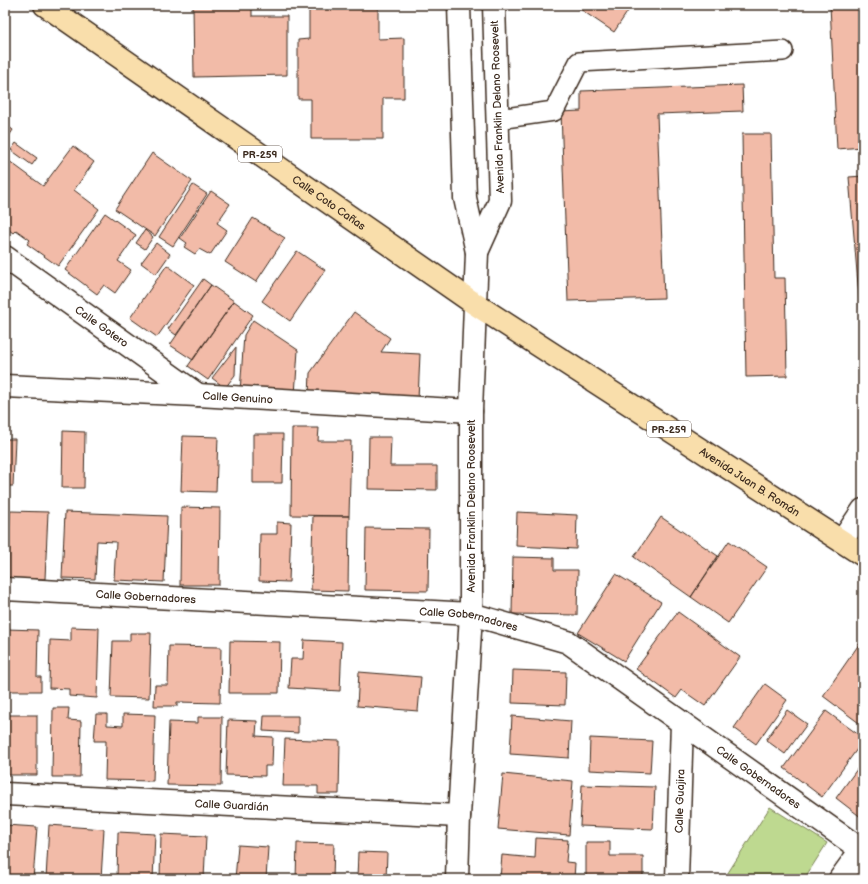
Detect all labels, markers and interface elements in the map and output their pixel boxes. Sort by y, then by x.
street label: Avenida Franklin Delano Roosevelt [488,20,507,194]
road number: PR-259 [238,146,282,162]
street label: Calle Coto Cañas [290,173,369,233]
street label: Calle Gotero [72,303,131,350]
street label: Calle Genuino [202,389,273,406]
street label: Avenida Franklin Delano Roosevelt [465,419,478,592]
road number: PR-259 [647,421,691,437]
street label: Avenida Juan B. Román [697,445,802,519]
street label: Calle Gobernadores [95,588,197,606]
street label: Calle Gobernadores [419,605,520,634]
street label: Calle Gobernadores [713,743,803,812]
street label: Calle Guajira [672,769,688,833]
street label: Calle Guardián [194,797,269,814]

